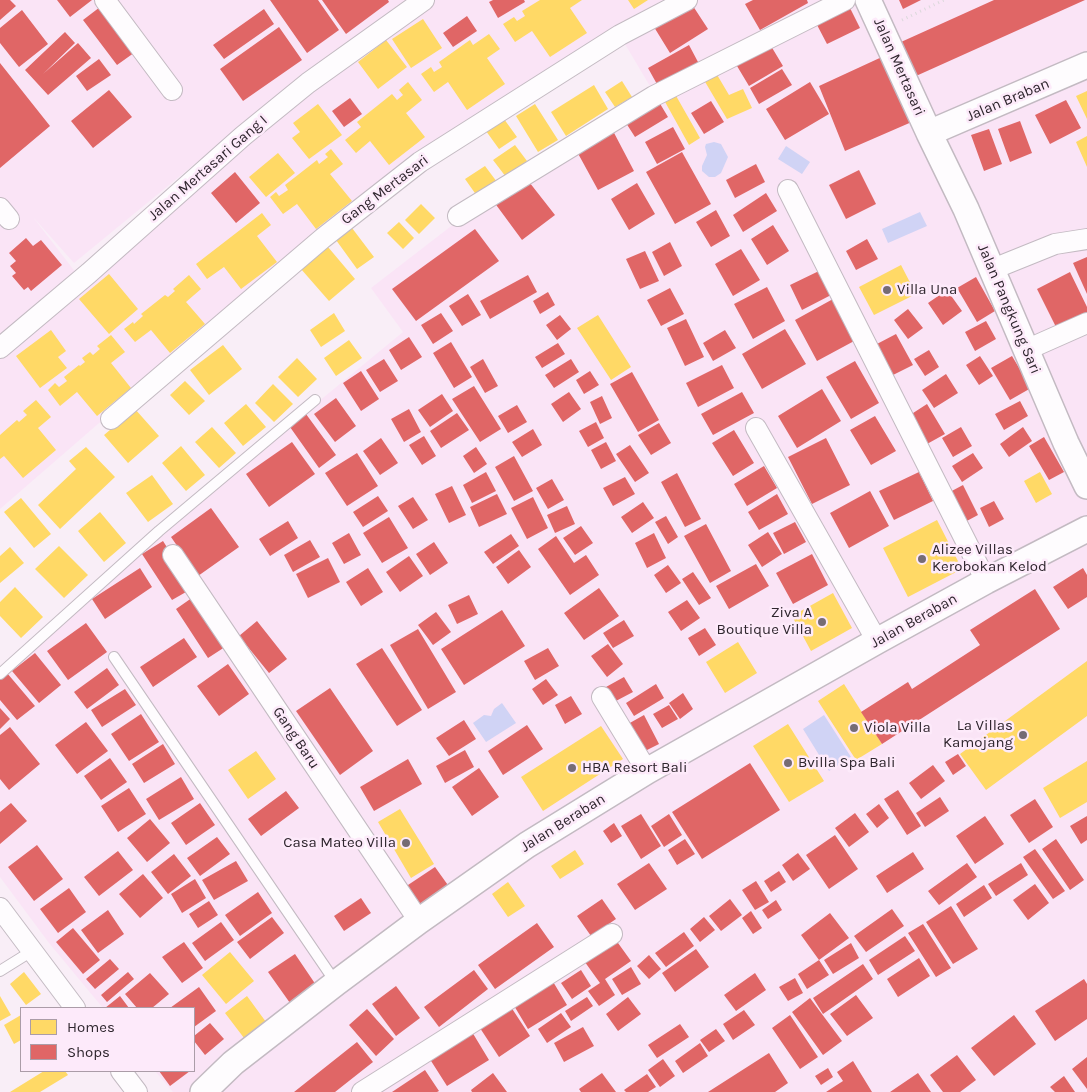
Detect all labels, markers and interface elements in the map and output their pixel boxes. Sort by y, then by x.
street label: Jalan Mertasari [869,15,929,119]
street label: Jalan Braban [964,74,1052,126]
street label: Jalan Mertasari Gang I [145,111,271,225]
street label: Gang Mertasari [338,151,432,229]
street label: Jalan Pangkung Sari [974,241,1044,377]
place label: Villa Una [897,281,957,299]
marker: Villa Una [881,284,893,296]
place label: Alizee Villas Kerobokan Kelod [932,541,1047,576]
marker: Alizee Villas Kerobokan Kelod [916,553,928,565]
street label: Jalan Beraban [868,590,960,652]
place label: Ziva A Boutique Villa [717,604,812,639]
marker: Ziva A Boutique Villa [816,616,828,628]
street label: Gang Baru [269,704,323,772]
place label: La Villas Kamojang [943,717,1013,752]
place label: Viola Villa [864,719,931,737]
marker: Viola Villa [848,722,860,734]
marker: La Villas Kamojang [1017,729,1029,741]
place label: Bvilla Spa Bali [798,754,895,772]
marker: Bvilla Spa Bali [782,757,794,769]
place label: HBA Resort Bali [582,759,687,777]
marker: HBA Resort Bali [566,762,578,774]
street label: Jalan Beraban [517,790,609,856]
place label: Casa Mateo Villa [283,834,396,852]
marker: Casa Mateo Villa [400,837,412,849]
legend [20,1007,195,1072]
text: Homes [67,1018,115,1036]
text: Shops [67,1043,110,1061]

